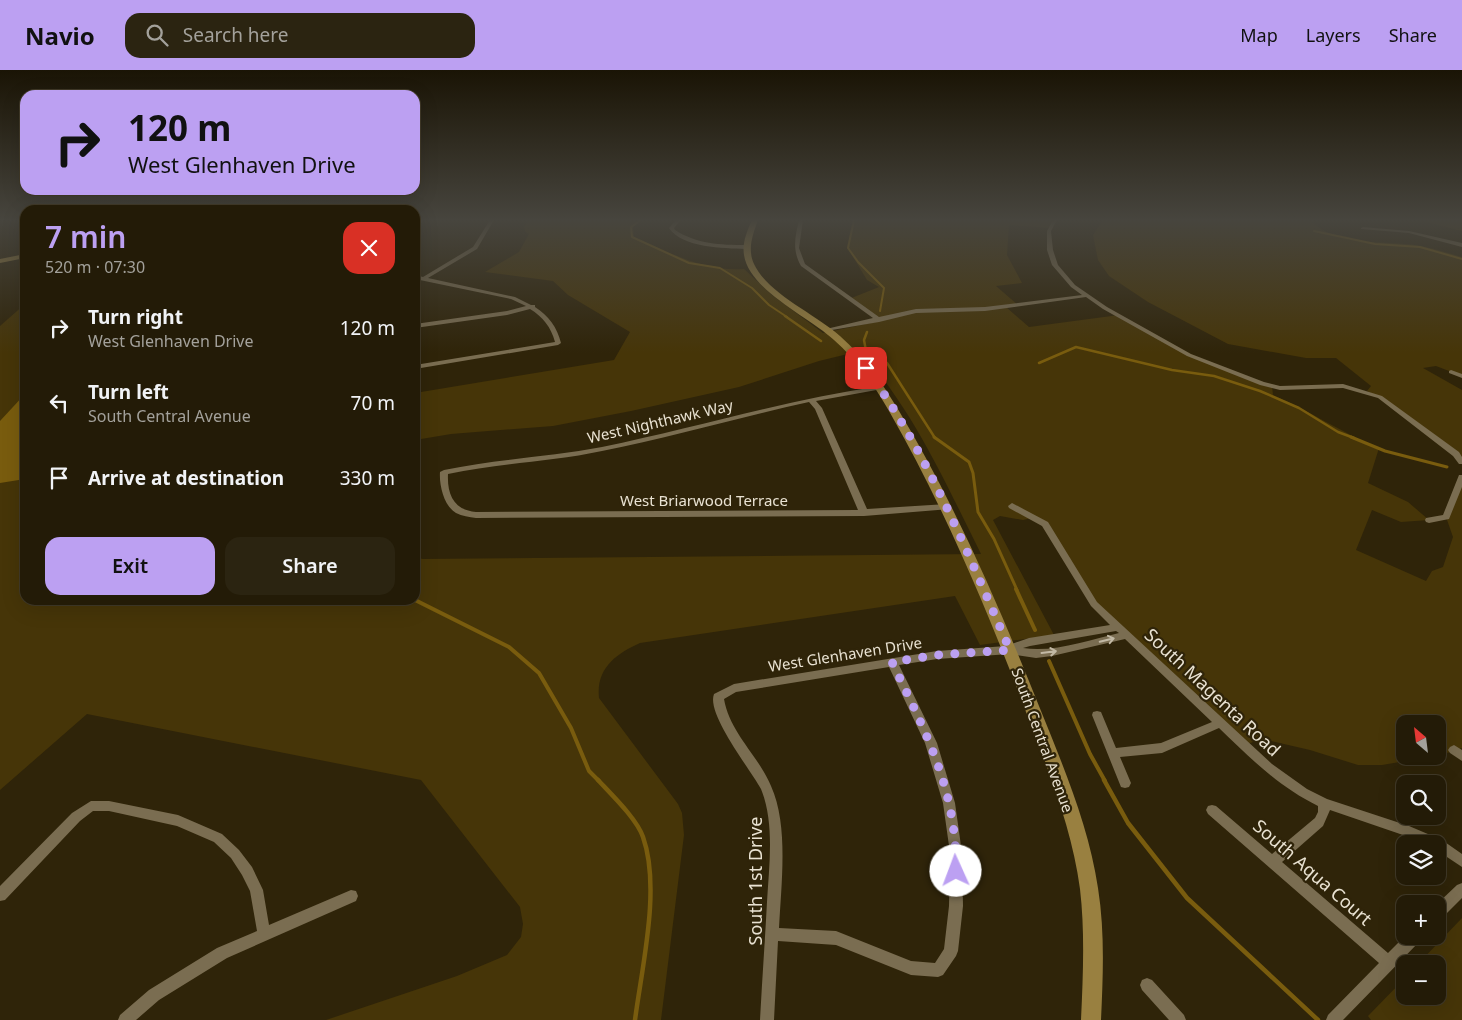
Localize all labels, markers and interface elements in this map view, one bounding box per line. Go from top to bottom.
search box [125,13,475,58]
text: Navio [25,19,95,52]
icon: search [143,21,171,49]
text: Search here [183,22,289,48]
text: Map [1240,23,1278,47]
text: Layers [1306,23,1361,47]
text: Share [1389,23,1437,47]
text: 120 m [128,104,231,151]
icon: right [45,110,110,175]
text: West Glenhaven Drive [128,149,356,179]
text: 7 min [45,216,126,257]
button: close [343,222,395,274]
text: 520 m · 07:30 [45,256,145,278]
text: Turn right [88,304,183,330]
icon: right [45,314,73,342]
text: 120 m [340,315,395,341]
text: West Glenhaven Drive [88,330,254,352]
pin [845,347,887,389]
icon: arrive [852,354,880,382]
text: Turn left [88,379,169,405]
icon: left [45,389,73,417]
text: 70 m [351,390,395,416]
street label: West Nighthawk Way [585,394,735,447]
text: South Central Avenue [88,405,251,427]
icon: arrive [45,464,73,492]
text: Arrive at destination [88,465,284,491]
text: 330 m [340,465,395,491]
street label: West Briarwood Terrace [620,490,788,510]
button: Exit [45,537,215,595]
button: Share [225,537,395,595]
street label: South Magenta Road [1140,623,1286,761]
street label: West Glenhaven Drive [767,632,923,676]
one-way arrow [1099,635,1115,645]
one-way arrow [1041,647,1057,657]
street label: South Central Avenue [1008,665,1078,815]
north arrow [1396,715,1446,765]
map controls [1396,715,1446,1005]
button: search [1396,775,1446,825]
street label: South Aqua Court [1249,814,1378,931]
street label: South 1st Drive [743,817,767,945]
button: layers [1396,835,1446,885]
position arrow [929,844,981,896]
button: + [1396,895,1446,945]
button: − [1396,955,1446,1005]

